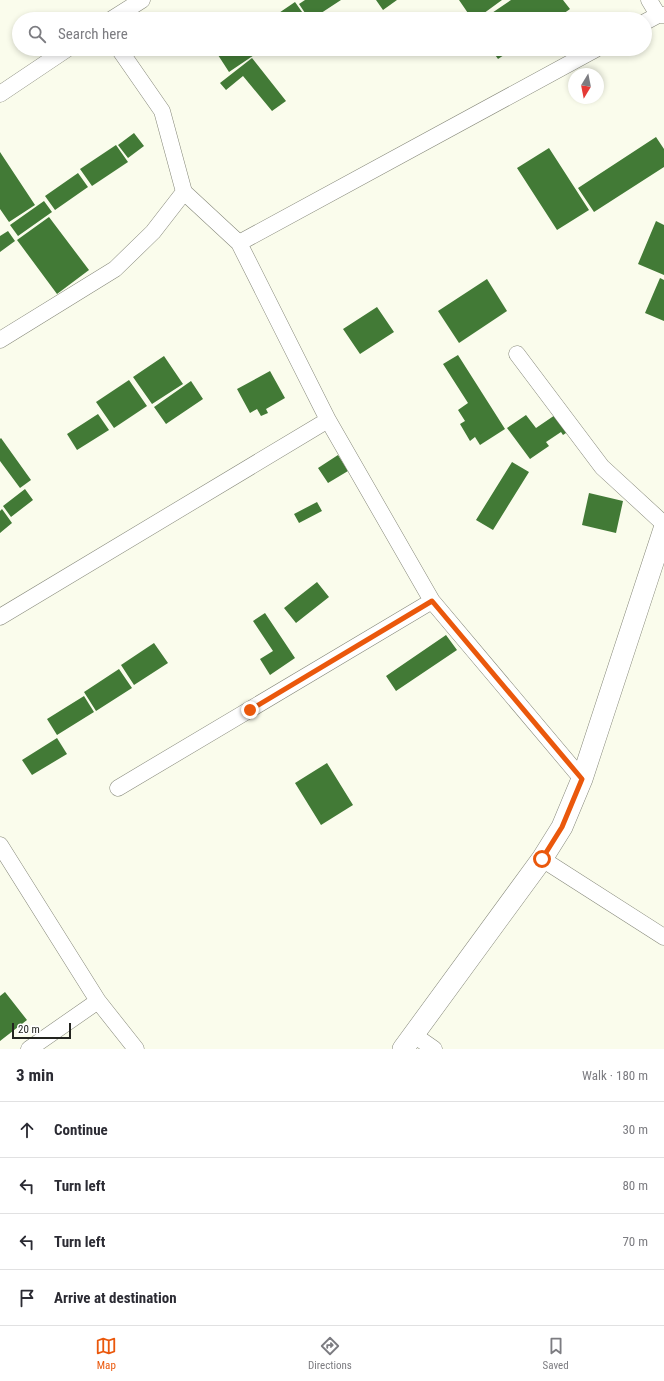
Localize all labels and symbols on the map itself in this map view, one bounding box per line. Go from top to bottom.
north arrow [568,68,604,104]
route end [241,701,259,719]
route start [533,850,551,868]
scale bar [12,1021,71,1040]

